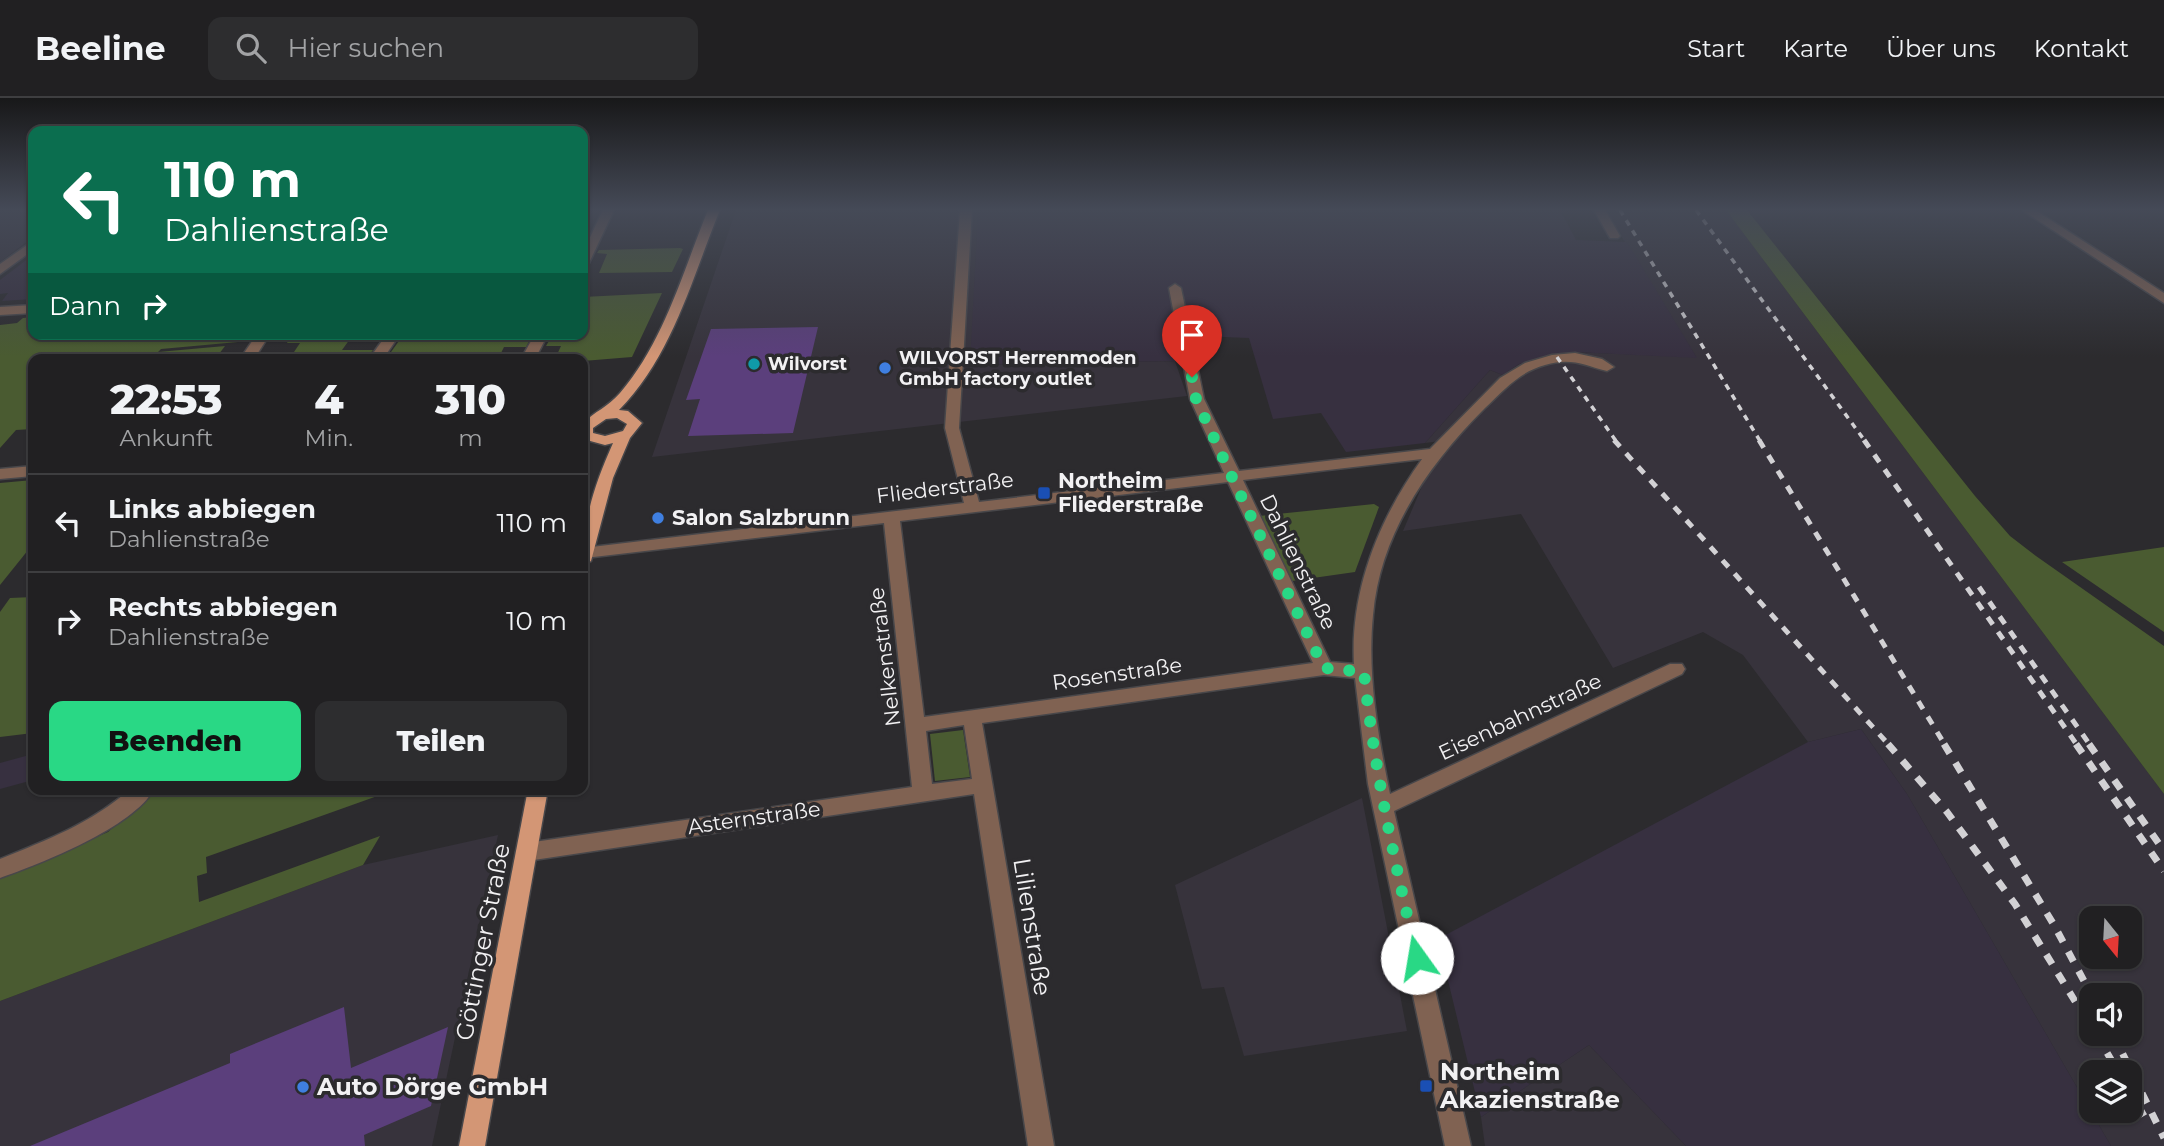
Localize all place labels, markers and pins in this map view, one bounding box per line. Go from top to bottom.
pin [1162,305,1222,377]
place label: WILVORST Herrenmoden GmbH factory outlet [899,347,1137,390]
place label: Wilvorst [768,353,847,375]
marker: Wilvorst [746,356,762,372]
marker: WILVORST Herrenmoden GmbH factory outlet [877,360,893,376]
place label: Northeim Fliederstraße [1058,468,1203,517]
marker: Northeim Fliederstraße [1036,485,1052,501]
place label: Salon Salzbrunn [672,505,850,530]
marker: Salon Salzbrunn [650,510,666,526]
place label: Northeim Akazienstraße [1439,1057,1620,1114]
place label: Auto Dörge GmbH [316,1072,548,1101]
marker: Northeim Akazienstraße [1418,1078,1434,1094]
marker: Auto Dörge GmbH [295,1079,311,1095]

